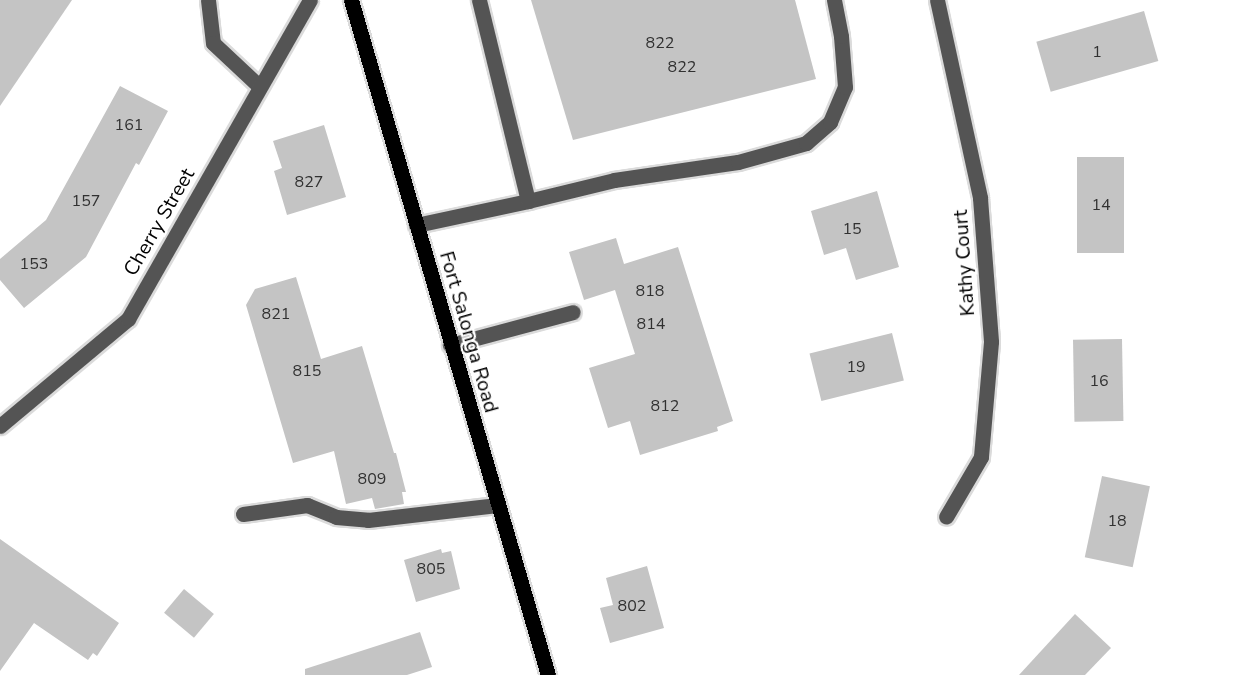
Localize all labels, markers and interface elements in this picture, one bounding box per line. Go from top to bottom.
house number: 822 [646,33,674,53]
house number: 1 [1092,42,1102,62]
house number: 822 [668,57,696,77]
house number: 161 [115,115,143,135]
street label: Cherry Street [119,164,199,280]
house number: 827 [295,172,323,192]
house number: 157 [72,191,100,211]
house number: 14 [1091,195,1111,215]
street label: Kathy Court [948,209,980,317]
house number: 15 [842,219,862,239]
street label: Fort Salonga Road [434,249,504,415]
house number: 153 [20,254,48,274]
house number: 818 [636,281,664,301]
house number: 821 [262,304,290,324]
house number: 814 [637,314,665,334]
house number: 19 [846,357,866,377]
house number: 815 [293,361,321,381]
house number: 16 [1089,371,1109,391]
house number: 812 [651,396,679,416]
house number: 809 [358,469,386,489]
house number: 18 [1107,511,1127,531]
house number: 805 [417,559,445,579]
house number: 802 [618,596,646,616]

